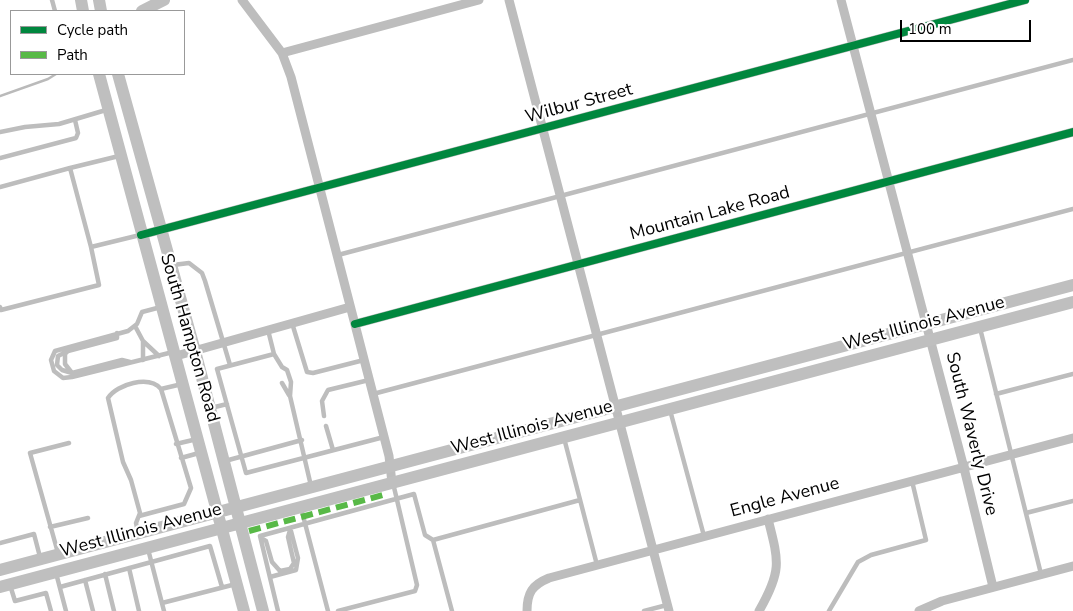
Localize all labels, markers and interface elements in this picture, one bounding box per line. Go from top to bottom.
legend [10,10,185,75]
scale bar [903,10,1034,42]
text: 100 m [908,19,952,39]
text: Cycle path [57,20,128,40]
text: Path [57,45,88,65]
street label: Wilbur Street [523,79,635,129]
street label: Mountain Lake Road [628,182,792,246]
street label: South Hampton Road [155,251,223,425]
street label: West Illinois Avenue [841,292,1007,356]
street label: South Waverly Drive [940,350,1002,518]
street label: West Illinois Avenue [449,396,615,460]
street label: Engle Avenue [728,473,842,523]
street label: West Illinois Avenue [58,499,224,563]

